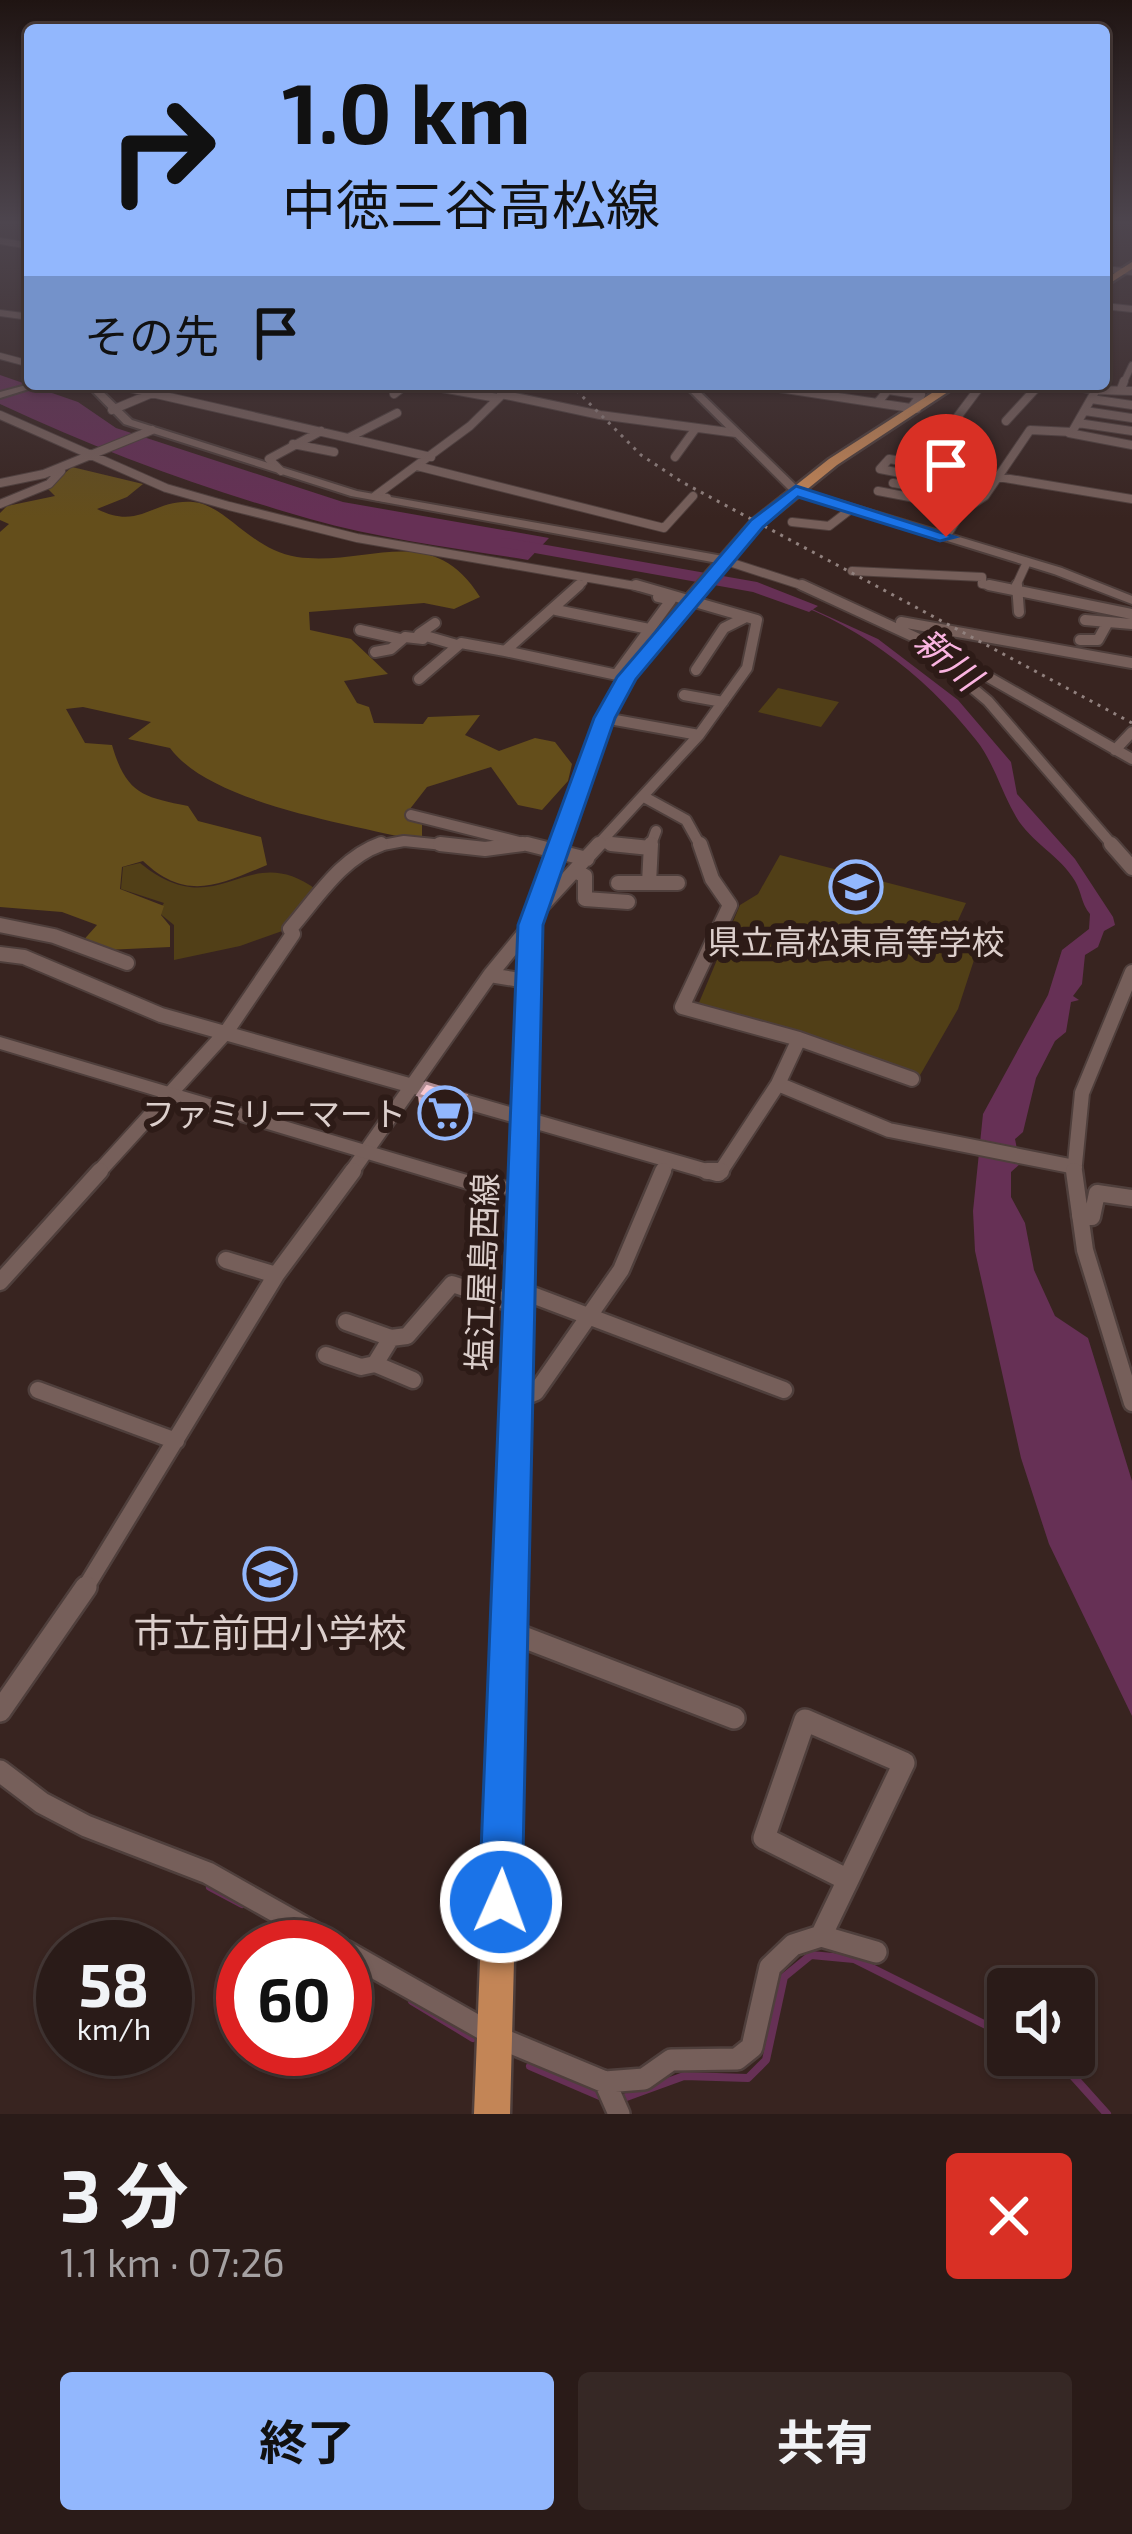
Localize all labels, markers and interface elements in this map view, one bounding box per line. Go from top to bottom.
text: 1.0 km [282,60,531,161]
icon: right [84,72,240,228]
text: 中徳三谷高松線 [282,171,660,236]
icon: arrive [243,300,309,366]
text: その先 [84,308,219,362]
pin [895,414,997,537]
icon: arrive [913,432,979,498]
water label: 新川 [908,618,993,700]
school or university icon: 県立高松東高等学校 [828,859,884,915]
place label: 県立高松東高等学校 [708,921,1005,961]
supermarket icon: ファミリーマート [417,1085,473,1141]
place label: ファミリーマート [142,1093,406,1133]
street label: 塩江屋島西線 [458,1172,504,1372]
school or university icon: 市立前田小学校 [242,1546,298,1602]
place label: 市立前田小学校 [133,1608,407,1655]
position arrow [438,1839,564,1965]
speed limit sign: 60 [216,1920,372,2076]
text: 58 [79,1947,149,2019]
map controls [987,1968,1095,2076]
button: sound [987,1968,1095,2076]
text: km/h [77,2010,151,2046]
text: 3 分 [60,2150,188,2236]
button: close [946,2153,1072,2279]
text: 1.1 km · 07:26 [60,2238,285,2285]
button: 終了 [60,2372,554,2510]
button: 共有 [578,2372,1072,2510]

